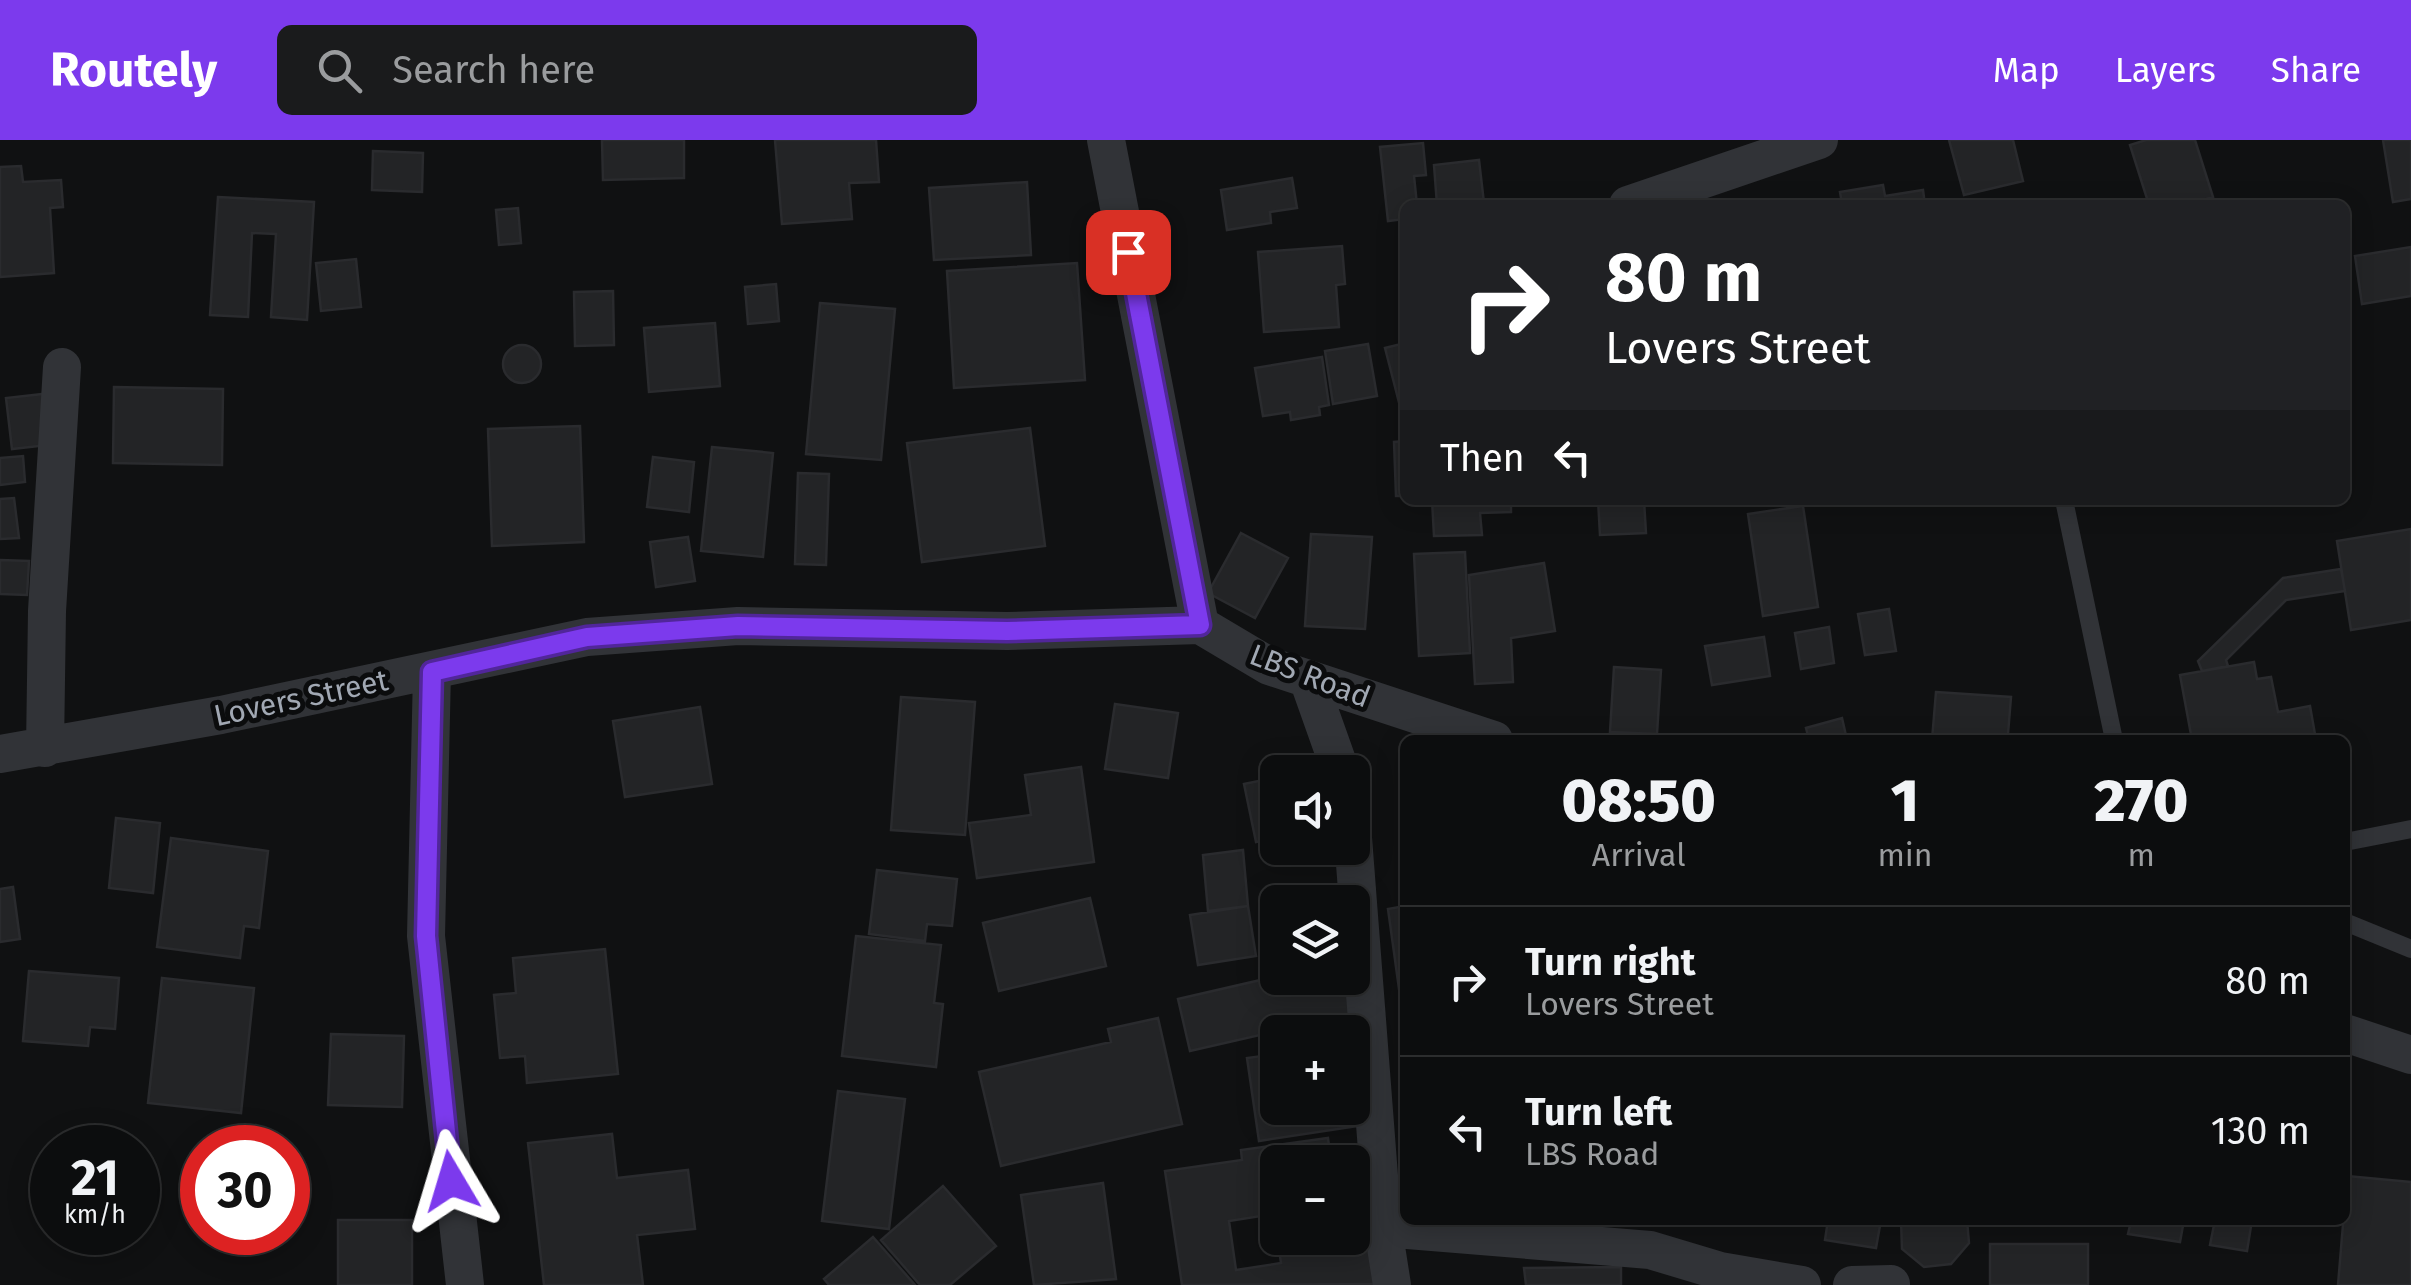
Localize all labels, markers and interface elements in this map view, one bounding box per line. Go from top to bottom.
search box [277,25,977,115]
text: Routely [50,41,217,99]
icon: search [312,43,367,98]
text: Search here [392,47,595,93]
text: Map [1993,49,2060,91]
text: Layers [2115,49,2216,91]
text: Share [2271,49,2361,91]
pin [1086,210,1171,295]
icon: arrive [1101,225,1156,280]
text: 80 m [1605,236,1762,320]
icon: right [1440,240,1570,370]
text: Lovers Street [1605,321,1871,375]
icon: left [1545,430,1600,485]
text: Then [1440,435,1525,481]
street label: LBS Road [1245,637,1375,715]
street label: Lovers Street [211,662,392,734]
map controls [1260,755,1370,1255]
button: sound [1260,755,1370,865]
text: 08:50 [1562,765,1716,837]
text: 1 [1891,765,1919,837]
text: 270 [2094,765,2188,837]
text: Arrival [1592,836,1686,874]
text: min [1877,836,1933,874]
text: m [2128,836,2155,874]
button: layers [1260,885,1370,995]
text: Turn right [1525,939,1695,985]
icon: right [1440,954,1495,1009]
text: 80 m [2225,958,2310,1004]
text: Lovers Street [1525,985,1714,1023]
button: + [1260,1015,1370,1125]
text: Turn left [1525,1089,1672,1135]
icon: left [1440,1104,1495,1159]
text: 130 m [2211,1108,2310,1154]
speed limit sign: 30 [180,1125,310,1255]
position arrow [399,1129,503,1233]
text: LBS Road [1525,1135,1659,1173]
button: − [1260,1145,1370,1255]
text: 21 [71,1148,119,1208]
text: km/h [64,1200,126,1230]

